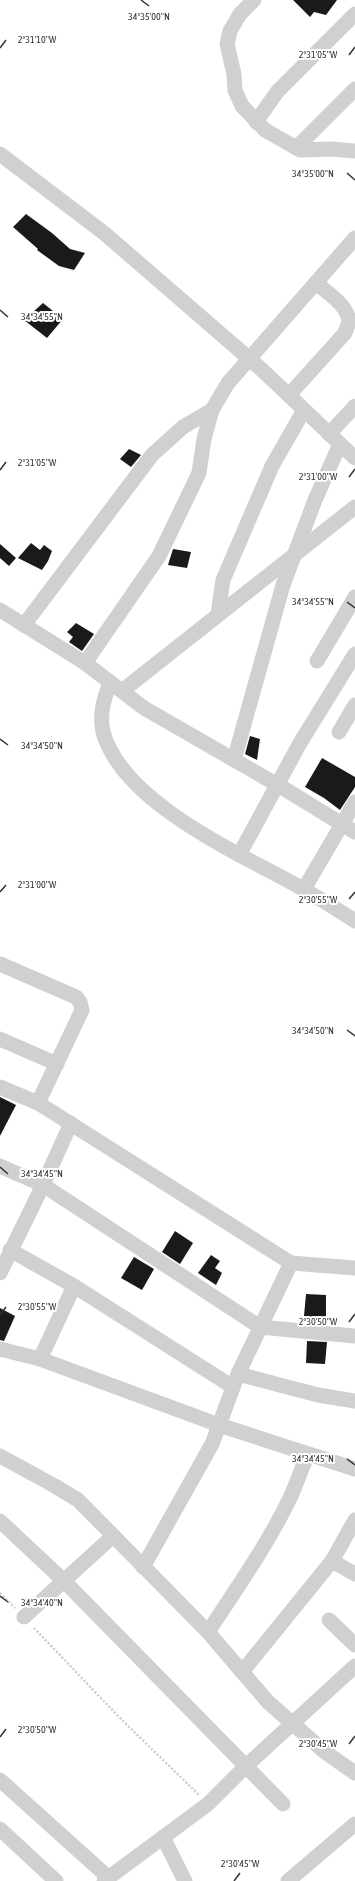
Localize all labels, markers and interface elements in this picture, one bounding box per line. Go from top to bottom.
text: 34°35'00"N [128,11,170,22]
text: 2°31'10"W [18,34,57,45]
text: 2°31'05"W [299,49,338,60]
text: 34°35'00"N [292,168,334,179]
text: 34°34'55"N [21,311,63,322]
text: 2°31'05"W [18,457,57,468]
text: 2°31'00"W [299,471,338,482]
text: 34°34'55"N [292,596,334,607]
text: 34°34'50"N [21,740,63,751]
text: 2°31'00"W [18,879,57,890]
text: 2°30'55"W [299,894,338,905]
text: 34°34'50"N [292,1025,334,1036]
text: 34°34'45"N [21,1168,63,1179]
text: 2°30'55"W [18,1301,57,1312]
text: 2°30'50"W [299,1316,338,1327]
text: 34°34'45"N [292,1453,334,1464]
text: 34°34'40"N [21,1597,63,1608]
text: 2°30'50"W [18,1724,57,1735]
text: 2°30'45"W [299,1738,338,1749]
text: 2°30'45"W [221,1858,260,1869]

